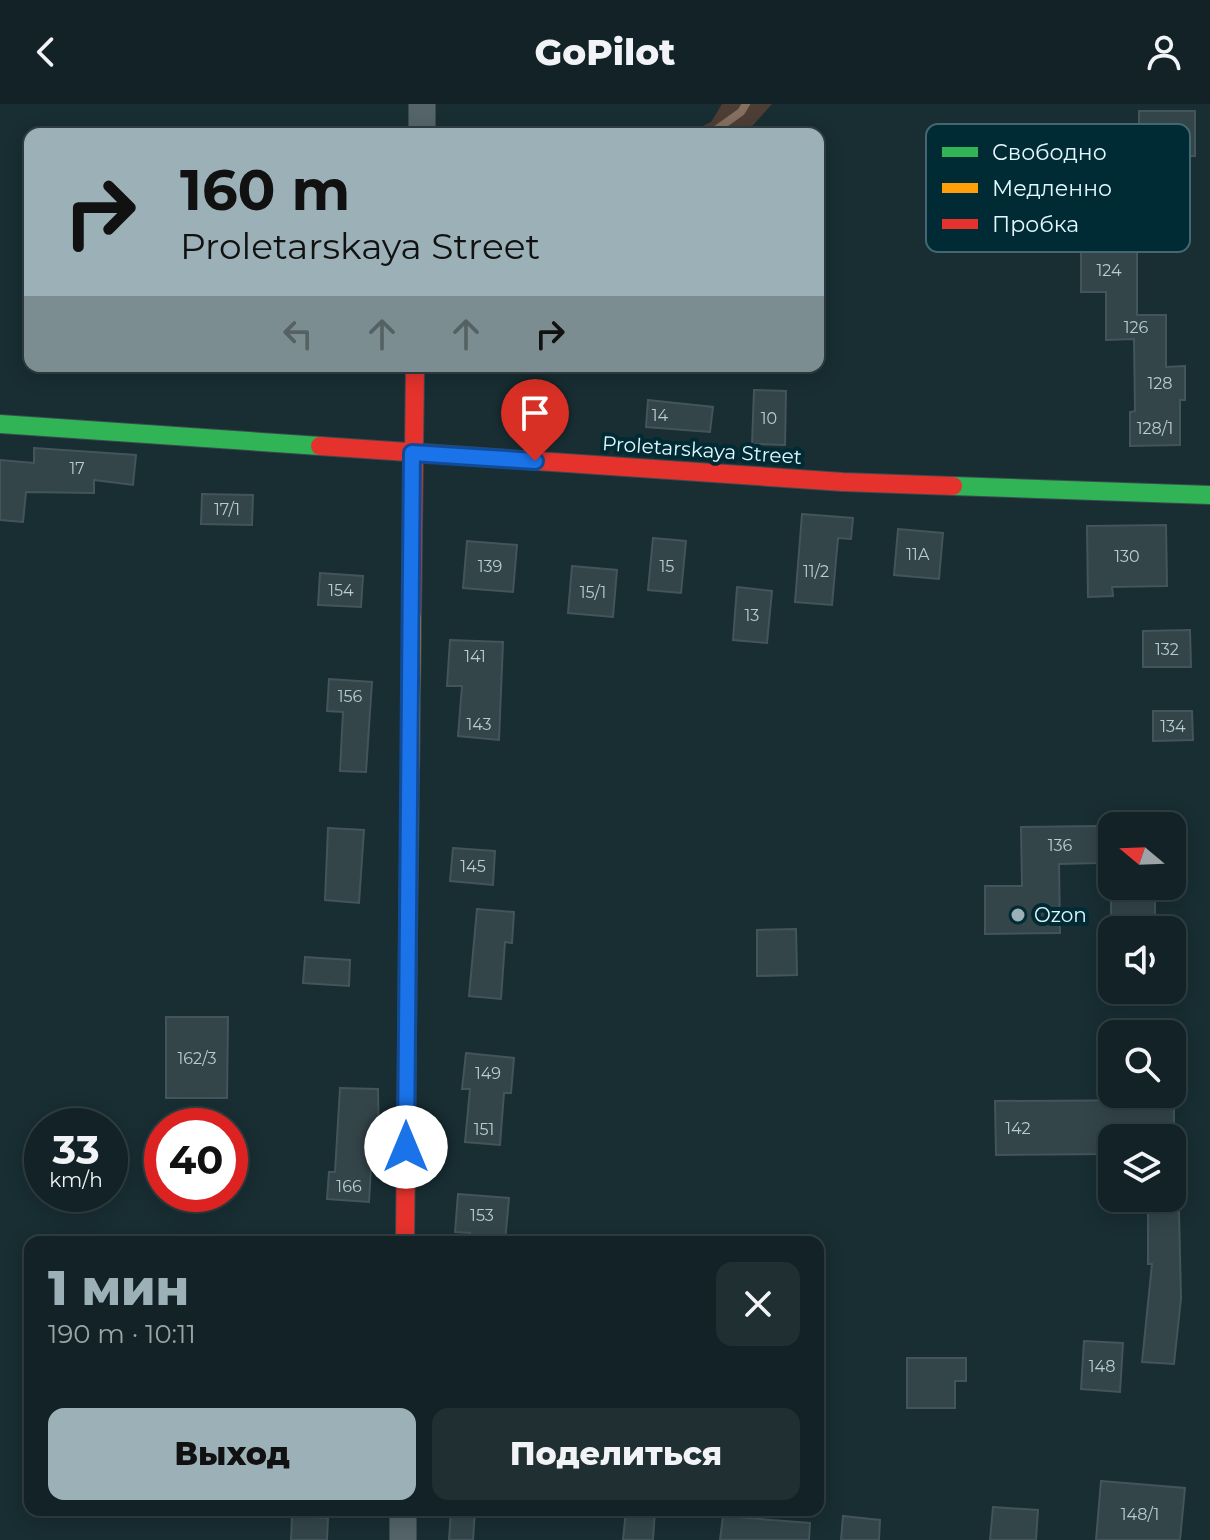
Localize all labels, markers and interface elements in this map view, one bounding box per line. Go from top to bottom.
icon: back [24,30,68,74]
text: GoPilot [535,30,675,74]
icon: person [1142,30,1186,74]
legend [926,124,1190,252]
text: Свободно [992,139,1107,166]
text: 160 m [180,156,350,224]
icon: right [48,160,152,264]
text: Медленно [992,175,1112,202]
text: Пробка [992,211,1079,238]
text: Proletarskaya Street [180,224,540,268]
house number: 124 [1096,261,1122,280]
icon: left [276,312,320,356]
icon: ahead [360,312,404,356]
icon: ahead [444,312,488,356]
icon: right [528,312,572,356]
house number: 126 [1124,318,1149,337]
house number: 128 [1147,374,1173,393]
pin [501,379,569,461]
icon: arrive [513,391,557,435]
house number: 14 [652,406,669,425]
house number: 10 [761,409,777,428]
house number: 128/1 [1137,419,1173,438]
street label: Proletarskaya Street [601,431,803,469]
house number: 17 [69,459,85,478]
house number: 17/1 [214,500,240,519]
house number: 11А [906,545,930,564]
house number: 130 [1114,547,1140,566]
house number: 139 [478,557,502,576]
house number: 15 [660,557,674,576]
house number: 11/2 [803,562,829,581]
house number: 154 [328,581,354,600]
house number: 15/1 [580,583,606,602]
house number: 13 [745,606,759,625]
house number: 132 [1155,640,1179,659]
house number: 141 [464,647,486,666]
house number: 156 [338,687,363,706]
house number: 143 [466,715,492,734]
house number: 134 [1160,717,1186,736]
north arrow [1098,812,1186,900]
map controls [1098,812,1186,1212]
house number: 136 [1048,836,1073,855]
house number: 145 [460,857,486,876]
place label: Ozon [1034,903,1087,927]
marker: Ozon [1009,906,1027,924]
button: sound [1098,916,1186,1004]
button: search [1098,1020,1186,1108]
house number: 162/3 [177,1049,217,1068]
house number: 149 [475,1064,501,1083]
position arrow [364,1105,448,1189]
speed limit sign: 40 [144,1108,248,1212]
house number: 142 [1005,1119,1031,1138]
house number: 151 [474,1120,494,1139]
button: layers [1098,1124,1186,1212]
text: 33 [52,1125,100,1174]
text: km/h [49,1168,103,1192]
house number: 166 [336,1177,362,1196]
house number: 153 [470,1206,494,1225]
text: 1 мин [48,1259,189,1317]
button: close [716,1262,800,1346]
text: 190 m · 10:11 [48,1318,196,1350]
house number: 148 [1089,1357,1115,1376]
button: Выход [48,1408,416,1500]
button: Поделиться [432,1408,800,1500]
house number: 148/1 [1121,1505,1159,1524]

